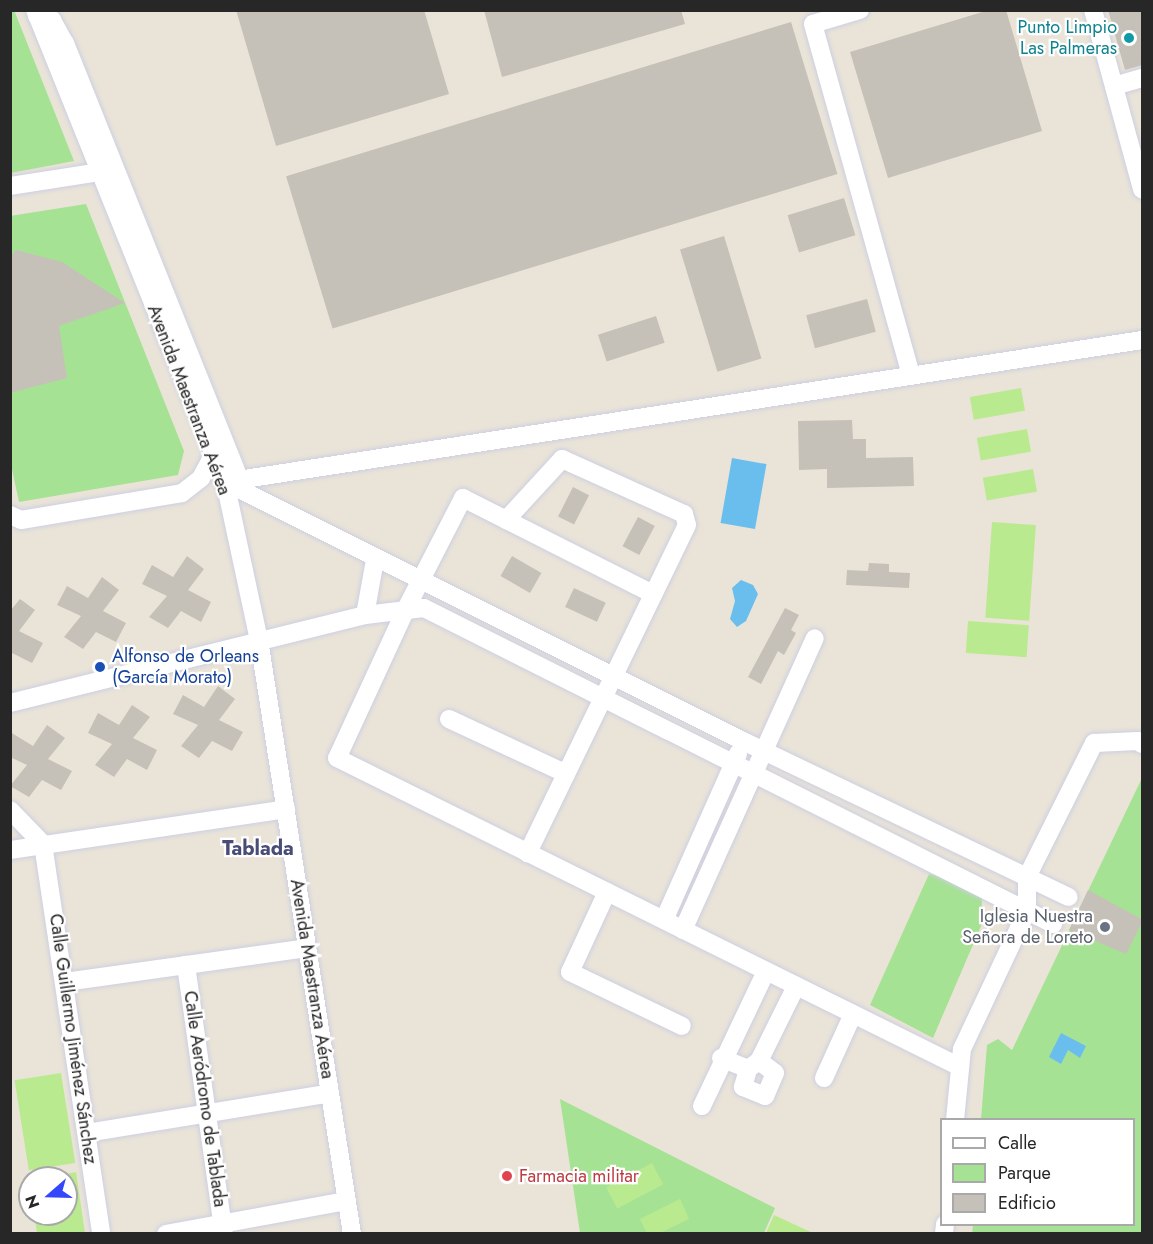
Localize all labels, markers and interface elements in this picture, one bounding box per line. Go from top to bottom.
place label: Punto Limpio Las Palmeras [1017,17,1117,60]
marker: Punto Limpio Las Palmeras [1122,31,1136,45]
street label: Avenida Maestranza Aérea [143,302,235,498]
place label: Alfonso de Orleans (García Morato) [112,646,259,688]
marker: Alfonso de Orleans (García Morato) [93,660,107,674]
district label: Tablada [222,836,294,860]
street label: Avenida Maestranza Aérea [286,878,338,1080]
place label: Iglesia Nuestra Señora de Loreto [962,906,1093,948]
street label: Calle Guillermo Jiménez Sánchez [45,912,101,1166]
marker: Iglesia Nuestra Señora de Loreto [1098,920,1112,934]
street label: Calle Aeródromo de Tablada [179,989,231,1209]
legend [940,1118,1135,1226]
text: Calle [998,1130,1037,1156]
text: Parque [998,1160,1051,1186]
place label: Farmacia militar [519,1165,639,1187]
north arrow [18,1166,78,1226]
marker: Farmacia militar [500,1169,514,1183]
text: Edificio [998,1190,1056,1216]
text: N [20,1192,45,1212]

